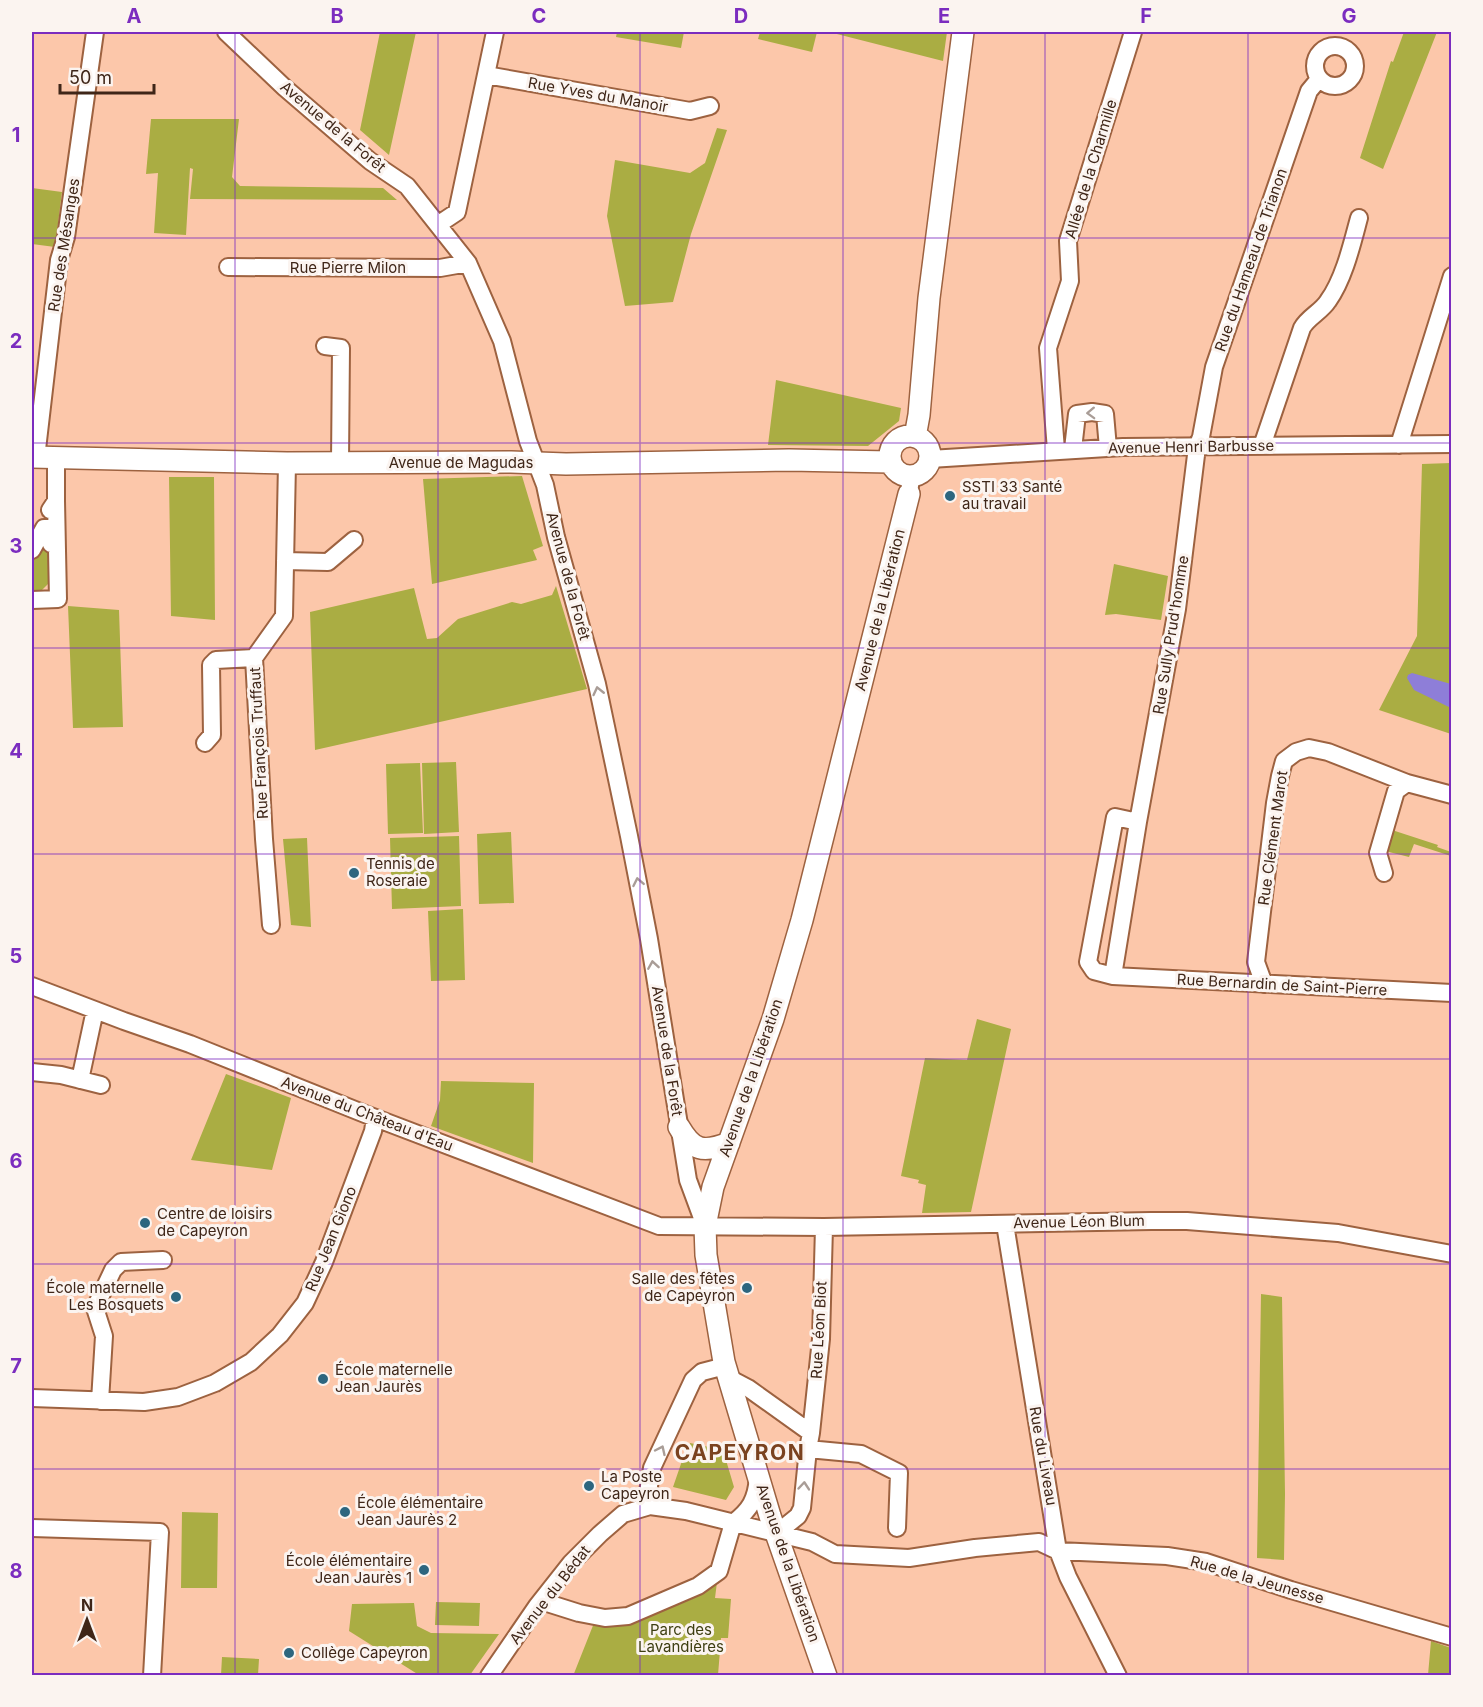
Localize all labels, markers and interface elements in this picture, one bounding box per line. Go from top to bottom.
text: A [127,4,142,28]
text: B [330,4,344,28]
text: C [532,4,546,28]
text: D [734,4,748,28]
text: E [938,4,950,28]
text: F [1140,4,1152,28]
text: G [1341,4,1357,28]
scale bar [60,57,154,95]
text: 50 m [69,67,112,88]
street label: Rue Yves du Manoir [526,73,670,116]
street label: Avenue de la Forêt [277,77,390,176]
street label: Allée de la Charmille [1060,97,1121,241]
text: 1 [12,123,20,147]
street label: Rue du Hameau de Trianon [1210,166,1291,354]
street label: Rue des Mésanges [44,177,83,313]
street label: Rue Pierre Milon [290,258,406,277]
text: 2 [10,329,22,353]
one-way arrow [1086,407,1095,420]
street label: Avenue Henri Barbusse [1108,436,1274,457]
street label: Avenue de Magudas [389,453,533,472]
place label: SSTI 33 Santé au travail [962,477,1062,513]
marker: SSTI 33 Santé au travail [943,489,957,503]
street label: Avenue de la Forêt [542,510,595,642]
street label: Avenue de la Libération [850,527,909,693]
text: 3 [10,534,22,558]
street label: Rue Sully Prud'homme [1149,554,1192,716]
street label: Rue François Truffaut [245,667,272,819]
one-way arrow [592,686,605,696]
text: 4 [9,739,23,763]
street label: Rue Clément Marot [1254,769,1291,907]
place label: Tennis de Roseraie [366,854,435,890]
marker: Tennis de Roseraie [347,866,361,880]
one-way arrow [632,877,645,887]
text: 5 [10,944,22,968]
one-way arrow [648,961,660,970]
street label: Rue Bernardin de Saint-Pierre [1176,970,1388,1000]
street label: Avenue de la Forêt [648,984,687,1118]
street label: Avenue de la Libération [715,996,787,1159]
street label: Avenue du Château d'Eau [279,1072,456,1155]
text: 6 [10,1149,23,1173]
street label: Rue Jean Giono [301,1183,360,1294]
place label: Centre de loisirs de Capeyron [157,1204,272,1240]
street label: Avenue Léon Blum [1013,1211,1145,1232]
marker: Centre de loisirs de Capeyron [138,1216,152,1230]
place label: Salle des fêtes de Capeyron [631,1269,735,1305]
place label: École maternelle Les Bosquets [46,1278,164,1314]
street label: Rue Léon Biot [806,1280,831,1379]
marker: Salle des fêtes de Capeyron [740,1281,754,1295]
marker: École maternelle Les Bosquets [169,1290,183,1304]
text: 7 [10,1354,22,1378]
place label: École maternelle Jean Jaurès [335,1360,453,1396]
marker: École maternelle Jean Jaurès [316,1372,330,1386]
street label: Rue du Liveau [1025,1405,1062,1507]
district label: CAPEYRON [675,1440,805,1465]
one-way arrow [653,1445,665,1456]
place label: La Poste Capeyron [601,1467,670,1503]
marker: La Poste Capeyron [582,1479,596,1493]
street label: Avenue de la Libération [752,1481,824,1644]
one-way arrow [797,1482,810,1491]
place label: École élémentaire Jean Jaurès 2 [357,1493,483,1529]
marker: École élémentaire Jean Jaurès 2 [338,1505,352,1519]
street label: Avenue du Bédat [505,1541,594,1648]
place label: École élémentaire Jean Jaurès 1 [286,1551,412,1587]
street label: Rue de la Jeunesse [1188,1551,1326,1608]
text: 8 [9,1559,23,1583]
marker: École élémentaire Jean Jaurès 1 [417,1563,431,1577]
north arrow [57,1590,117,1650]
text: N [81,1595,93,1615]
park label: Parc des Lavandières [638,1620,724,1656]
place label: Collège Capeyron [301,1643,428,1662]
marker: Collège Capeyron [282,1646,296,1660]

